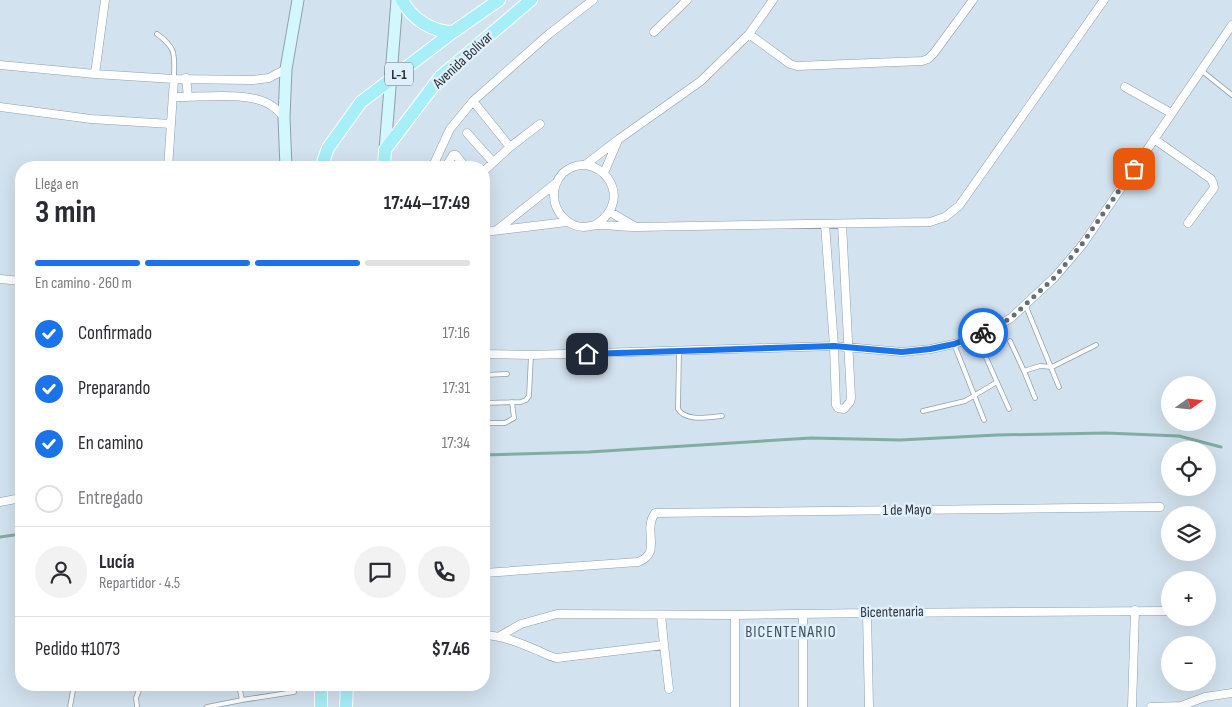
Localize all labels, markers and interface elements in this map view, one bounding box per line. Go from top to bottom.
street label: Avenida Bolívar [428,27,498,93]
road number: L-1 [385,62,413,86]
pin [1113,148,1155,190]
icon: bag [1120,155,1148,183]
text: Llega en [35,175,79,194]
text: 17:44–17:49 [384,192,470,215]
text: 3 min [35,193,96,232]
text: En camino · 260 m [35,274,132,293]
courier [958,308,1008,358]
icon: bike [969,319,997,347]
icon: check [35,320,63,348]
text: Confirmado [78,322,152,345]
text: 17:16 [443,324,470,343]
pin [566,333,608,375]
icon: home [573,340,601,368]
icon: check [35,375,63,403]
north arrow [1161,376,1216,431]
map controls [1161,376,1216,691]
text: Preparando [78,377,150,400]
text: 17:31 [443,379,470,398]
icon: check [35,430,63,458]
text: En camino [78,432,143,455]
text: 17:34 [442,434,470,453]
button: locate [1161,441,1216,496]
text: Entregado [78,487,143,510]
street label: 1 de Mayo [882,500,932,520]
button: layers [1161,506,1216,561]
button: person [35,546,87,598]
button: chat [354,546,406,598]
button: phone [418,546,470,598]
text: Lucía [99,551,134,574]
button: + [1161,571,1216,626]
text: Repartidor · 4.5 [99,574,180,593]
street label: Bicentenaria [860,602,924,622]
district label: BICENTENARIO [745,623,837,642]
button: − [1161,636,1216,691]
text: Pedido #1073 [35,638,120,661]
text: $7.46 [432,638,470,661]

